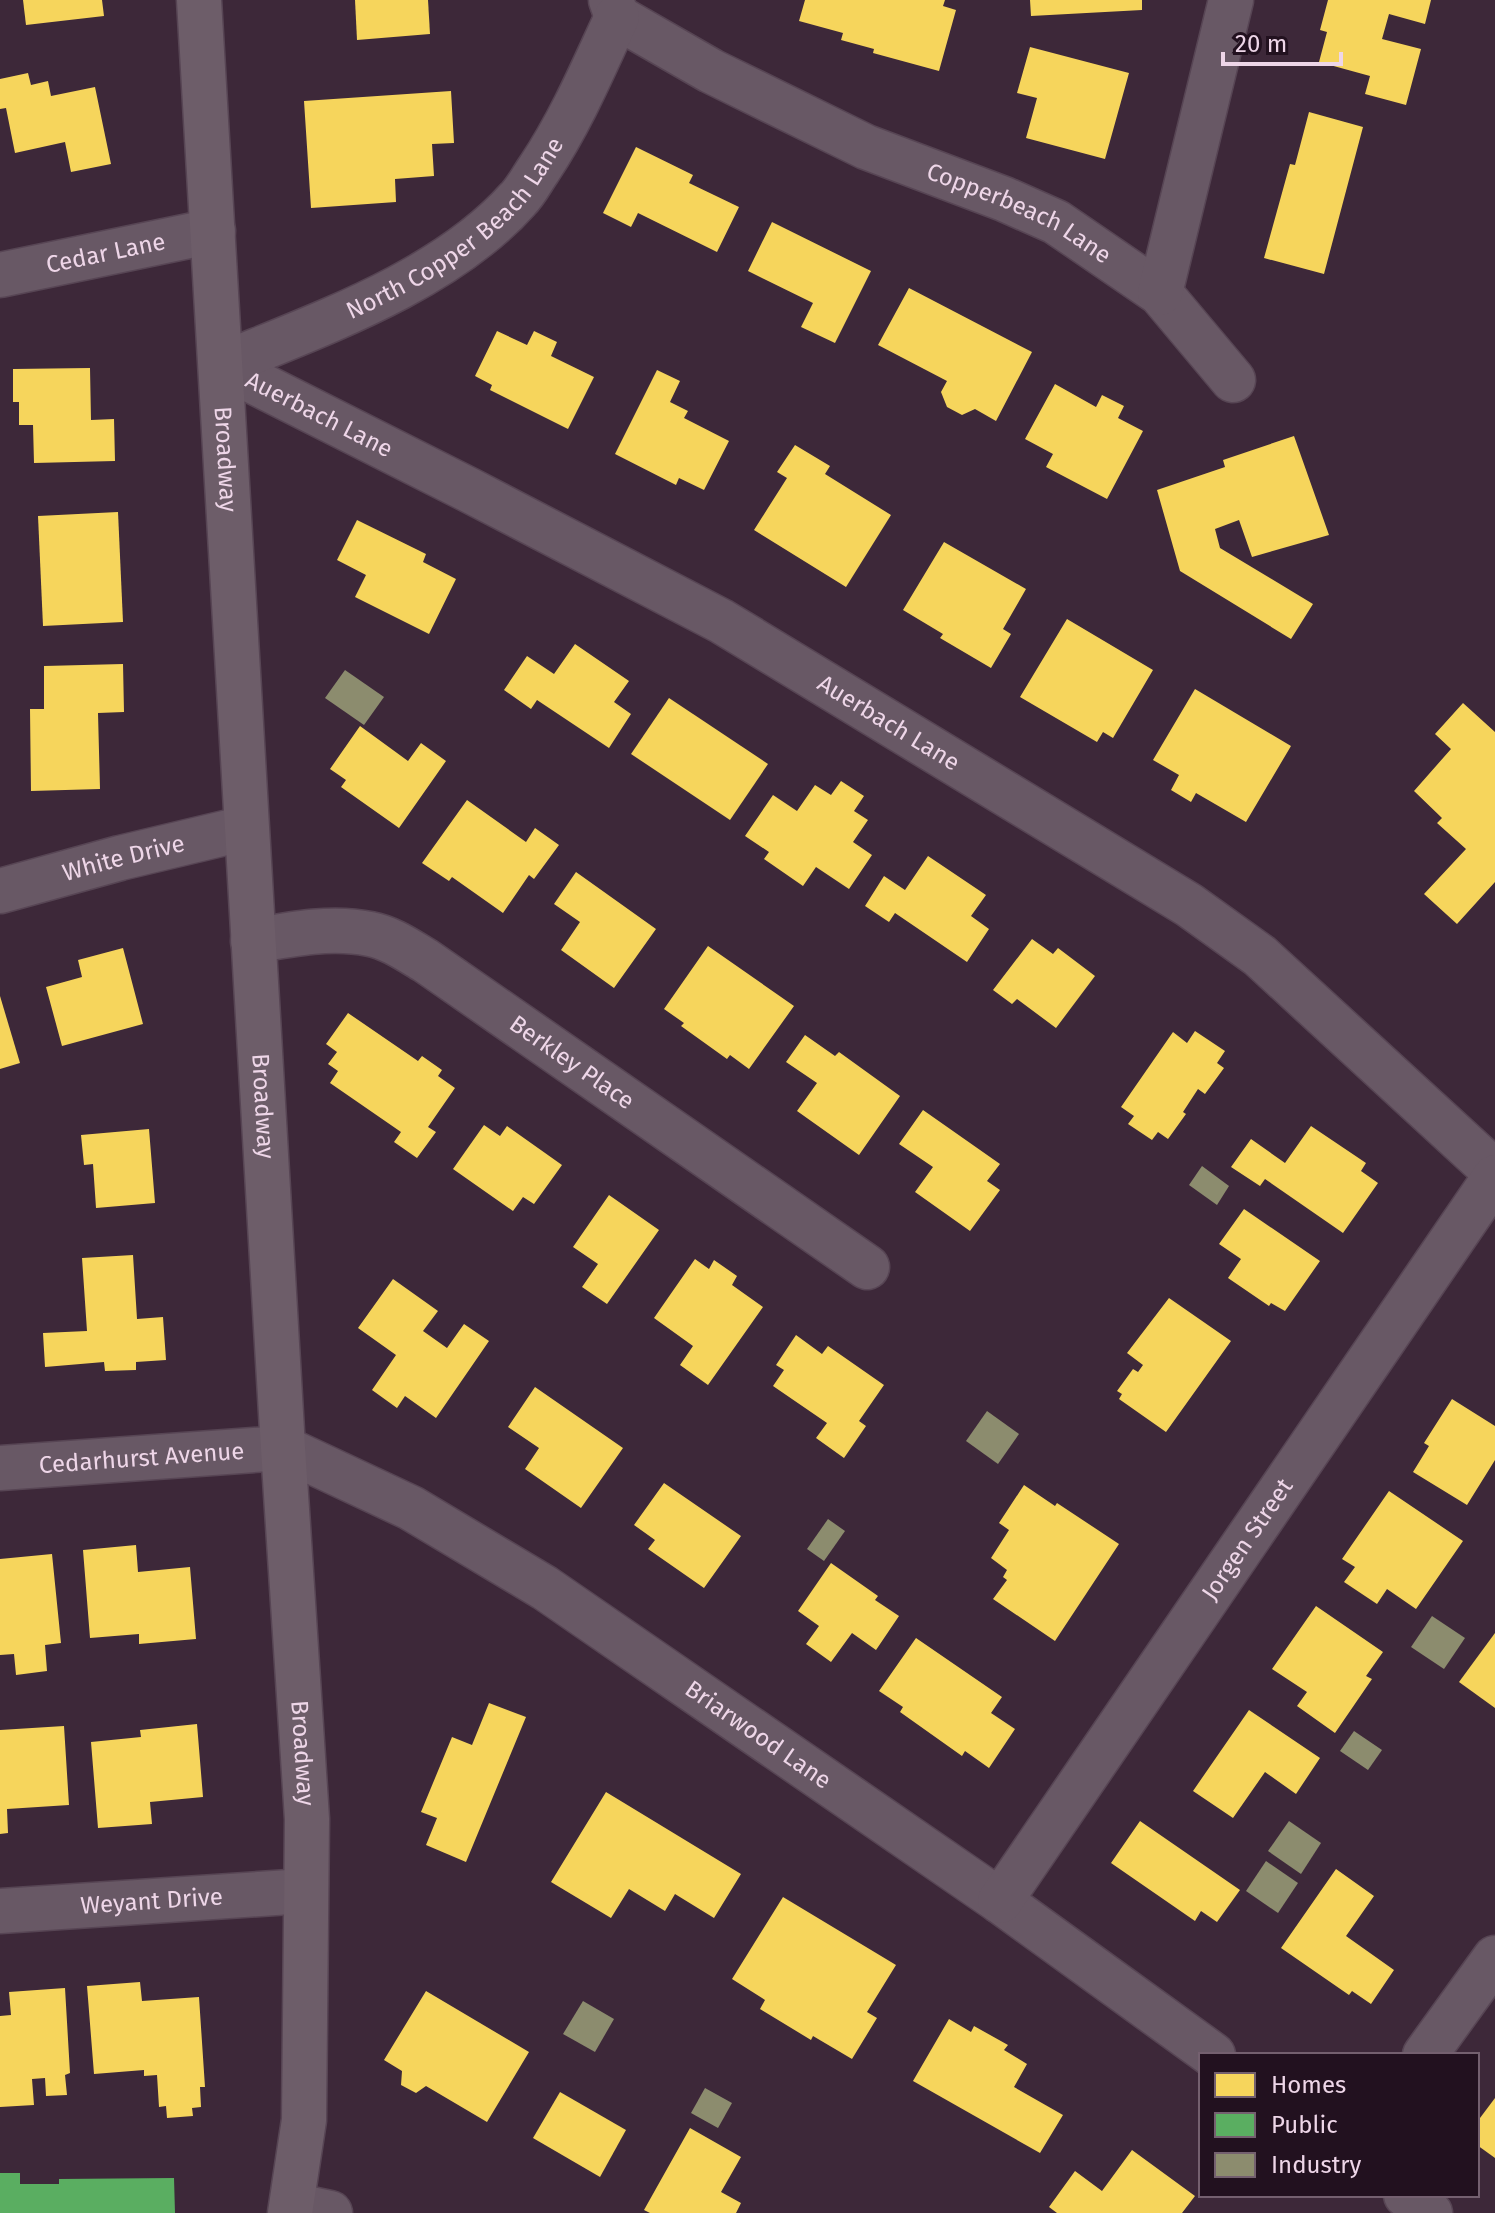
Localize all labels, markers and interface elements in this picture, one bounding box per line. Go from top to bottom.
scale bar [1223,16,1341,66]
text: 20 m [1235,30,1287,58]
street label: North Copper Beach Lane [342,132,569,325]
street label: Copperbeach Lane [923,157,1116,269]
street label: Cedar Lane [44,227,168,279]
street label: Auerbach Lane [241,366,397,463]
street label: Broadway [209,406,243,513]
street label: Auerbach Lane [813,669,965,777]
street label: White Drive [60,829,187,887]
street label: Berkley Place [504,1009,639,1115]
street label: Broadway [246,1053,280,1160]
street label: Cedarhurst Avenue [38,1437,245,1479]
street label: Jorgen Street [1196,1473,1299,1606]
street label: Briarwood Lane [680,1675,837,1795]
street label: Broadway [285,1699,320,1807]
street label: Weyant Drive [80,1882,224,1920]
legend [1199,2053,1479,2197]
text: Homes [1271,2071,1346,2099]
text: Public [1271,2111,1338,2139]
text: Industry [1271,2151,1362,2179]

